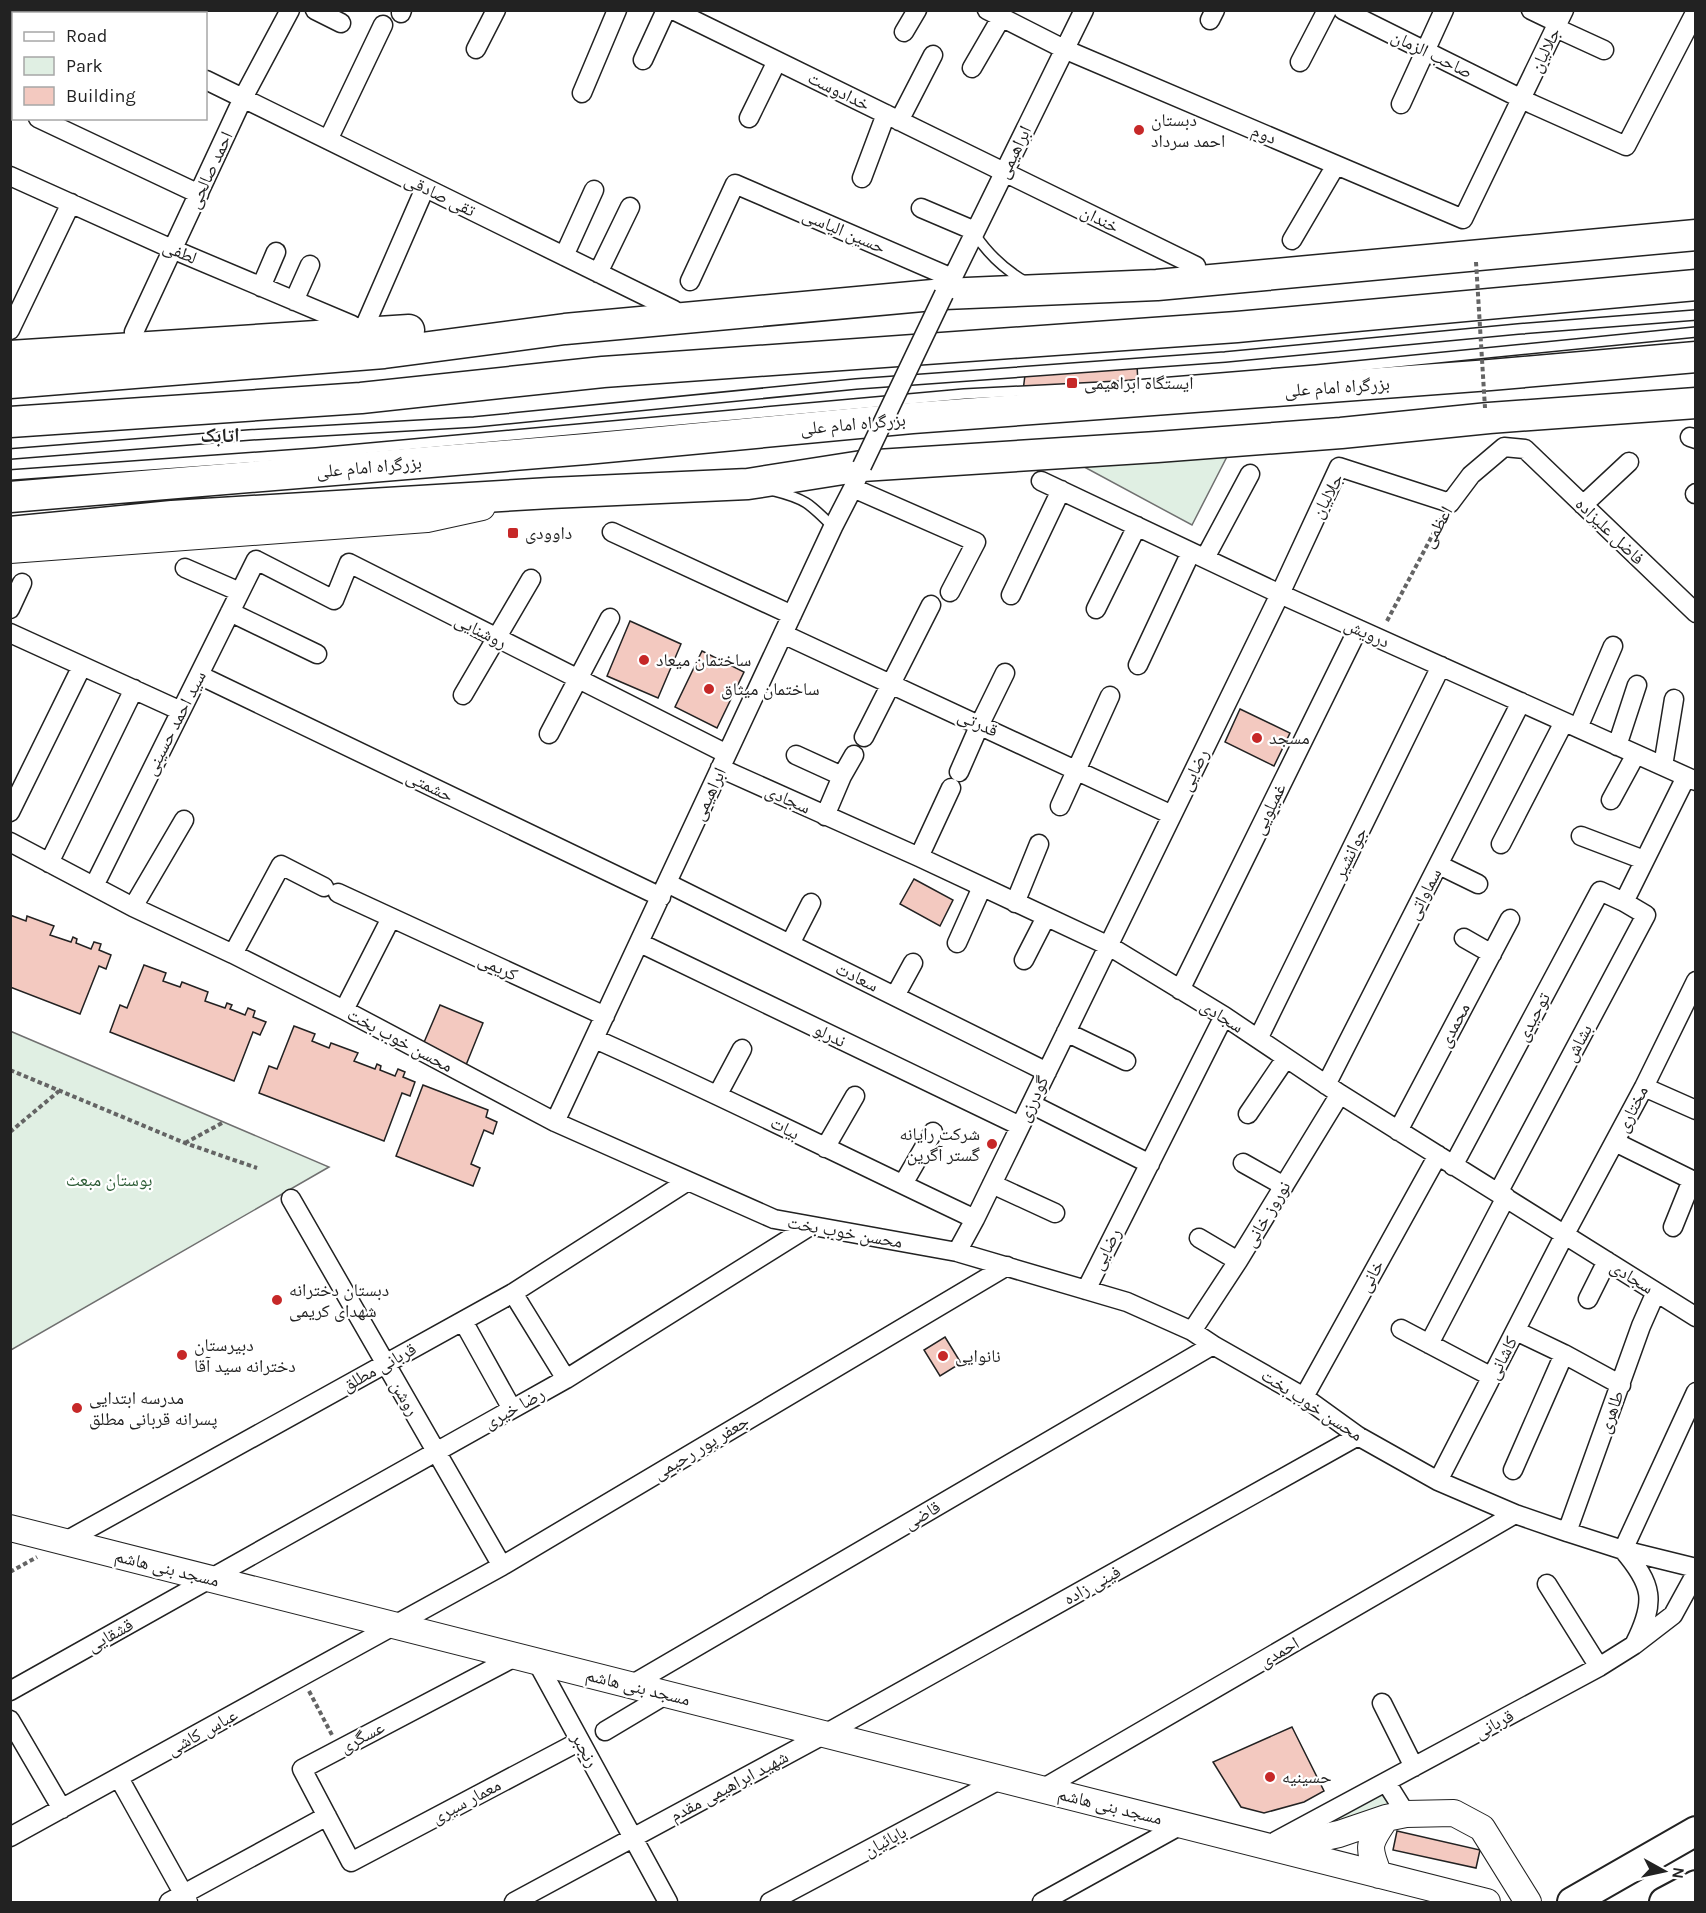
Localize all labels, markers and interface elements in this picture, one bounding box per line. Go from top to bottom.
legend [12,12,207,120]
street label: جلالیان [1525,24,1565,76]
text: Road [66,25,107,47]
street label: صاحب الزمان [1388,25,1476,83]
text: Park [66,55,103,77]
street label: خدادوست [804,66,874,116]
text: Building [66,85,136,107]
place label: دبستان احمد سرداد [1151,109,1225,152]
street label: دوم [1248,119,1280,150]
street label: ابراهیمی [992,122,1036,182]
marker: دبستان احمد سرداد [1132,123,1146,137]
street label: احمد صالحی [183,128,237,212]
street label: تقی صادقی [401,168,479,222]
street label: خندان [1077,200,1123,238]
street label: حسین الیاسی [799,204,889,258]
street label: لطفی [160,235,200,269]
place label: ایستگاه ابراهیمی [1084,372,1194,394]
street label: بزرگراه امام علی [1283,372,1391,403]
marker: ایستگاه ابراهیمی [1065,376,1079,390]
street label: بزرگراه امام علی [799,408,907,441]
district label: اتابک [200,424,240,447]
street label: بزرگراه امام علی [315,451,423,484]
street label: جلالیان [1306,470,1348,522]
street label: فاضل علیزاده [1571,493,1649,569]
street label: اعظمی [1417,502,1457,552]
place label: داوودی [525,522,572,544]
marker: داوودی [506,526,520,540]
street label: روشنایی [451,609,511,653]
street label: درویش [1341,613,1393,653]
place label: ساختمان میعاد [656,649,751,671]
marker: ساختمان میعاد [637,653,651,667]
street label: سید احمد حسینی [139,667,211,779]
place label: ساختمان میثاق [721,678,820,700]
marker: ساختمان میثاق [702,682,716,696]
street label: قدرتی [955,704,1001,742]
place label: مسجد [1269,727,1310,749]
marker: مسجد [1250,731,1264,745]
street label: رضایی [1174,745,1214,795]
street label: ابراهیمی [687,764,731,824]
street label: حشمتی [403,765,457,807]
street label: سجادی [762,779,814,819]
street label: غمیلویی [1247,780,1291,838]
street label: جوانشیر [1328,824,1372,883]
street label: سماواتی [1402,864,1446,924]
street label: کریمی [475,948,522,986]
street label: سعادت [832,957,882,997]
street label: توحیدی [1511,989,1555,1045]
street label: سجادی [1196,994,1248,1038]
street label: محمدی [1433,999,1475,1051]
street label: محسن خوب بخت [343,1003,457,1077]
street label: ندرلو [810,1018,850,1052]
street label: بشاش [1559,1020,1597,1066]
street label: گودرزی [1013,1072,1054,1126]
street label: مختاری [1611,1082,1653,1136]
street label: بیات [767,1111,803,1145]
place label: شرکت رایانه گستر آگرین [899,1123,981,1166]
marker: شرکت رایانه گستر آگرین [985,1137,999,1151]
park label: بوستان مبعث [66,1169,152,1191]
street label: نوروز خانی [1239,1177,1295,1251]
street label: محسن خوب بخت [786,1211,904,1253]
street label: رضایی [1086,1224,1126,1274]
street label: سجادی [1606,1255,1658,1299]
street label: خانی [1353,1256,1389,1296]
place label: دبستان دخترانه شهدای کریمی [289,1279,389,1322]
marker: دبستان دخترانه شهدای کریمی [270,1293,284,1307]
street label: کاشانی [1482,1332,1522,1383]
place label: دبیرستان دخترانه سید آقا [194,1334,296,1377]
street label: قربانی مطلق [338,1338,420,1396]
place label: نانوایی [955,1345,1001,1367]
marker: دبیرستان دخترانه سید آقا [175,1348,189,1362]
marker: نانوایی [936,1349,950,1363]
street label: محسن خوب بخت [1257,1364,1367,1446]
street label: روشن [386,1376,424,1420]
street label: رضا خیری [480,1382,548,1434]
place label: مدرسه ابتدایی پسرانه قربانی مطلق [89,1387,217,1430]
street label: طاهری [1593,1388,1629,1436]
marker: مدرسه ابتدایی پسرانه قربانی مطلق [70,1401,84,1415]
street label: جعفر پور رحیمی [649,1410,753,1484]
street label: قاضی [900,1496,944,1534]
street label: مسجد بنی هاشم [112,1544,221,1593]
street label: فینی زاده [1060,1560,1124,1610]
street label: قشقایی [83,1613,137,1657]
street label: احمدی [1255,1632,1303,1672]
street label: مسجد بنی هاشم [583,1663,692,1712]
street label: عباس کاشی [163,1704,241,1760]
street label: قربانی [1470,1705,1518,1743]
street label: عسگری [336,1716,388,1758]
street label: رنجبر [566,1728,603,1771]
street label: شهید ابراهیمی مقدم [666,1746,792,1827]
place label: حسینیه [1282,1766,1332,1788]
marker: حسینیه [1263,1770,1277,1784]
street label: معمار سیری [427,1774,505,1828]
street label: مسجد بنی هاشم [1055,1782,1164,1831]
street label: بابائیان [860,1821,910,1861]
north arrow [1634,1841,1694,1901]
text: N [1668,1866,1689,1880]

